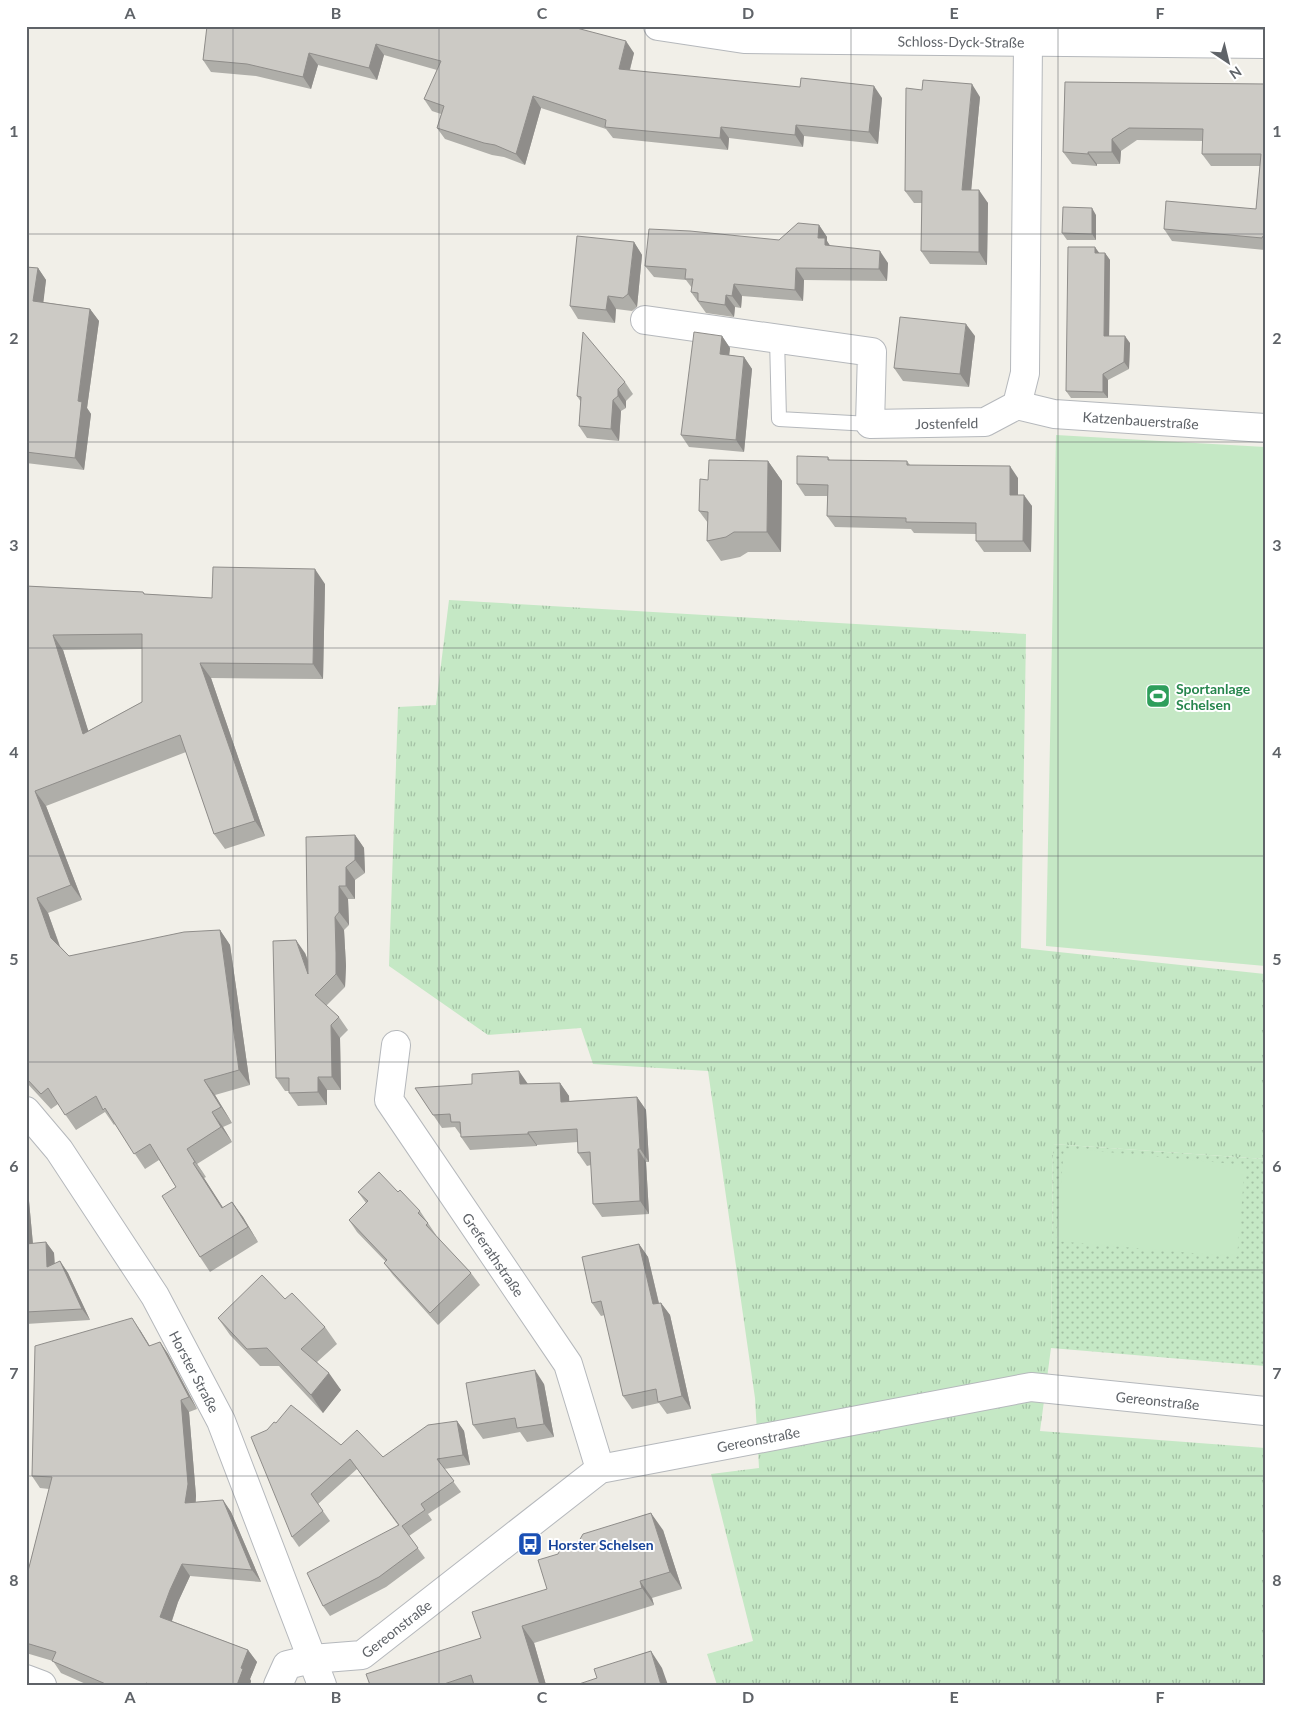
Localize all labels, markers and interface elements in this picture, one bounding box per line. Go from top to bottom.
text: A [123,3,136,22]
text: B [331,3,341,22]
text: C [537,3,548,22]
text: D [742,3,754,22]
text: E [949,3,959,22]
text: F [1155,3,1165,22]
street label: Schloss-Dyck-Straße [898,32,1024,50]
north arrow [1204,38,1254,88]
text: N [1226,63,1245,83]
text: 1 [9,121,19,140]
text: 1 [1272,121,1282,140]
text: 2 [9,328,19,347]
text: 2 [1272,328,1282,347]
street label: Katzenbauerstraße [1082,407,1199,432]
street label: Jostenfeld [915,414,978,432]
text: 3 [9,535,19,554]
text: 3 [1272,535,1282,554]
place label: Sportanlage Schelsen [1176,680,1251,713]
sports icon: Sportanlage Schelsen [1145,683,1171,709]
text: 4 [9,742,19,761]
text: 4 [1272,742,1282,761]
text: 5 [9,949,19,968]
text: 5 [1272,949,1282,968]
text: 6 [9,1156,19,1175]
text: 6 [1272,1156,1282,1175]
street label: Greferathstraße [459,1209,528,1300]
street label: Horster Straße [166,1327,223,1415]
text: 7 [9,1363,19,1382]
text: 7 [1272,1363,1282,1382]
street label: Gereonstraße [1115,1387,1200,1413]
street label: Gereonstraße [715,1423,801,1455]
bus stop icon: Horster Schelsen [517,1531,543,1557]
place label: Horster Schelsen [548,1536,654,1553]
text: 8 [9,1570,19,1589]
text: 8 [1272,1570,1282,1589]
street label: Gereonstraße [358,1596,434,1661]
text: A [123,1687,136,1706]
text: B [331,1687,341,1706]
text: C [537,1687,548,1706]
text: D [742,1687,754,1706]
text: E [949,1687,959,1706]
text: F [1155,1687,1165,1706]

